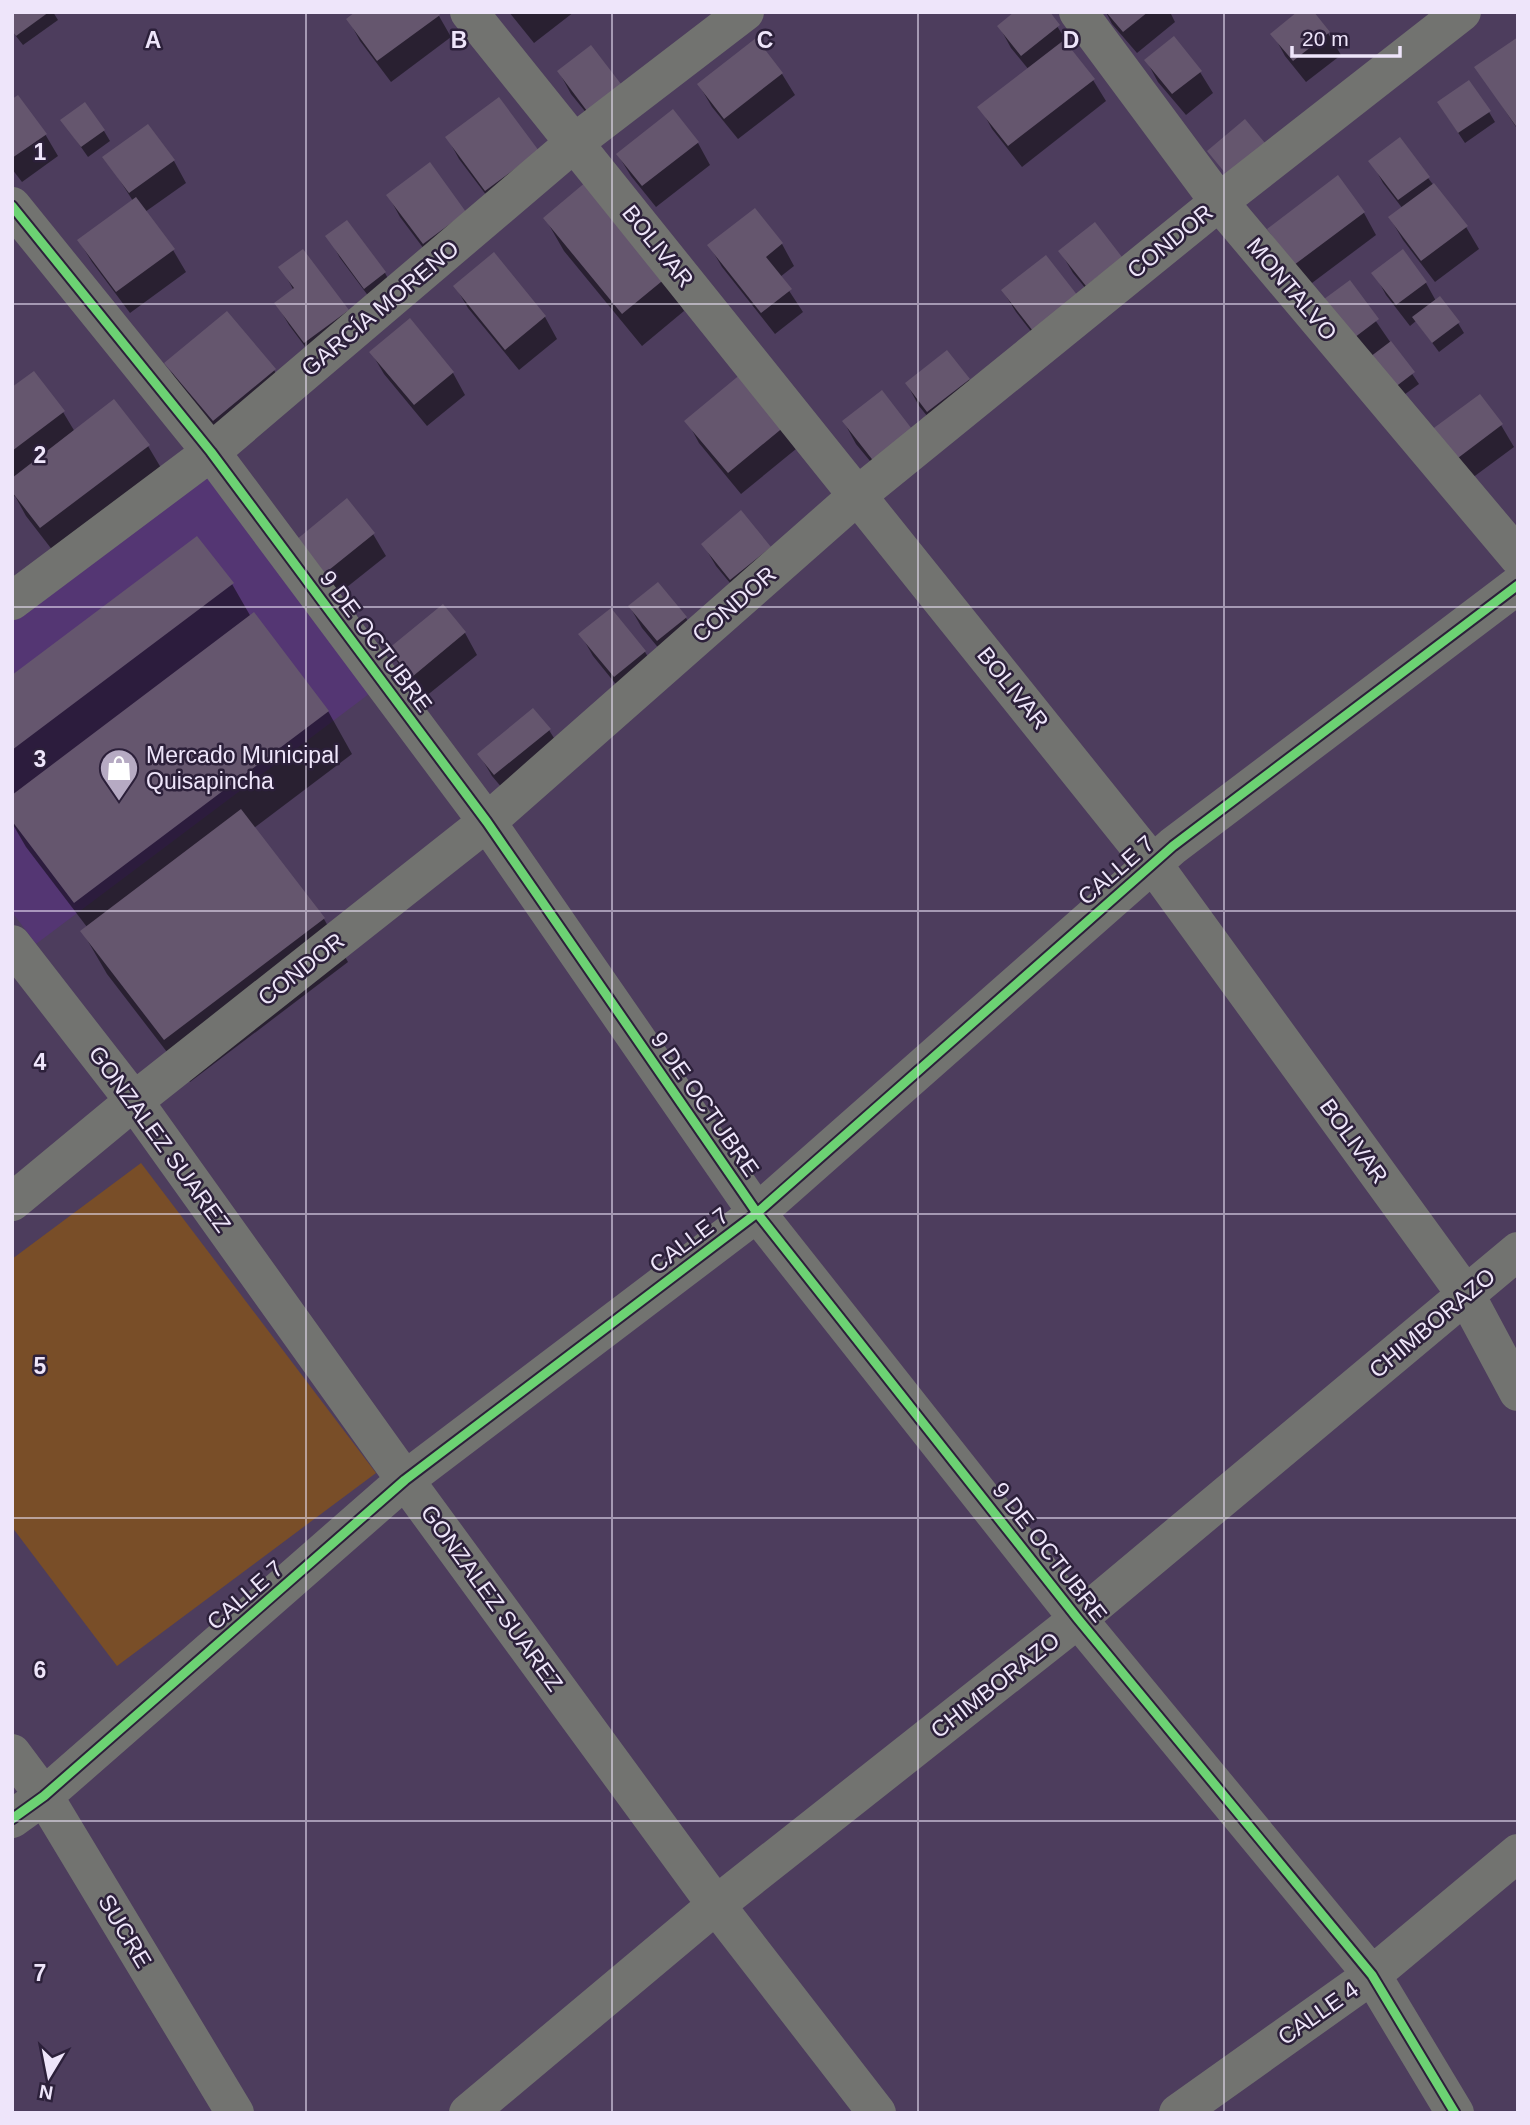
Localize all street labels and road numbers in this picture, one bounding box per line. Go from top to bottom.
street label: CONDOR [1122,199,1218,283]
street label: BOLIVAR [617,200,699,292]
street label: MONTALVO [1242,233,1342,345]
street label: GARCÍA MORENO [296,235,464,381]
street label: CONDOR [687,561,781,647]
street label: 9 DE OCTUBRE [314,565,438,717]
street label: BOLIVAR [972,642,1054,734]
street label: CALLE 7 [1073,830,1159,910]
street label: CONDOR [253,927,349,1011]
street label: 9 DE OCTUBRE [646,1027,764,1181]
street label: GONZALEZ SUAREZ [84,1041,236,1237]
street label: BOLIVAR [1315,1094,1393,1188]
street label: CALLE 7 [644,1202,734,1278]
street label: CHIMBORAZO [1364,1263,1500,1383]
street label: 9 DE OCTUBRE [987,1477,1113,1627]
street label: GONZALEZ SUAREZ [416,1500,568,1696]
street label: CALLE 7 [202,1555,288,1635]
street label: CHIMBORAZO [926,1627,1064,1743]
street label: SUCRE [93,1890,157,1972]
street label: CALLE 4 [1273,1976,1363,2050]

